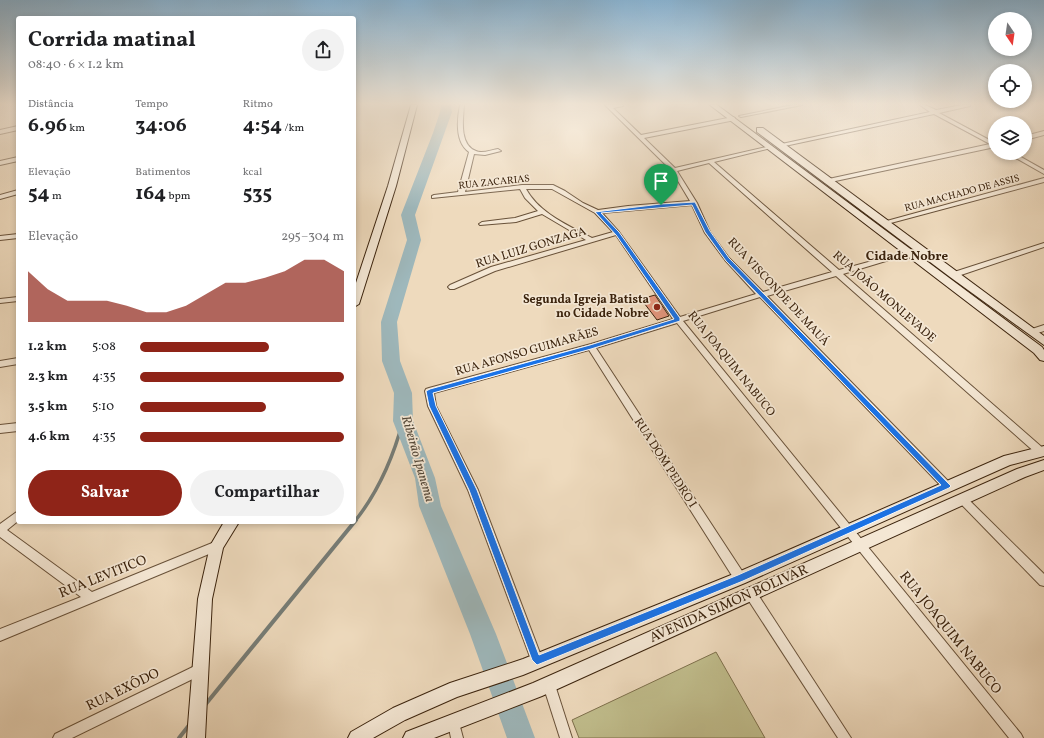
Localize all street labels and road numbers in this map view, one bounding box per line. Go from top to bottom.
street label: RUA ZACARIAS [458,171,530,193]
street label: RUA MACHADO DE ASSIS [903,171,1021,215]
street label: RUA LUIZ GONZAGA [474,223,589,272]
street label: RUA VISCONDE DE MAUÁ [724,234,834,350]
street label: RUA JOÃO MONLEVADE [829,248,939,346]
street label: RUA JOAQUIM NABUCO [684,308,779,420]
street label: RUA AFONSO GUIMARÃES [453,324,601,380]
street label: RUA DOM PEDRO I [630,415,700,511]
street label: RUA LEVITICO [56,551,150,603]
street label: AVENIDA SIMON BOLIVAR [647,560,812,648]
street label: RUA JOAQUIM NABUCO [894,568,1006,698]
street label: RUA EXÔDO [83,664,163,716]

